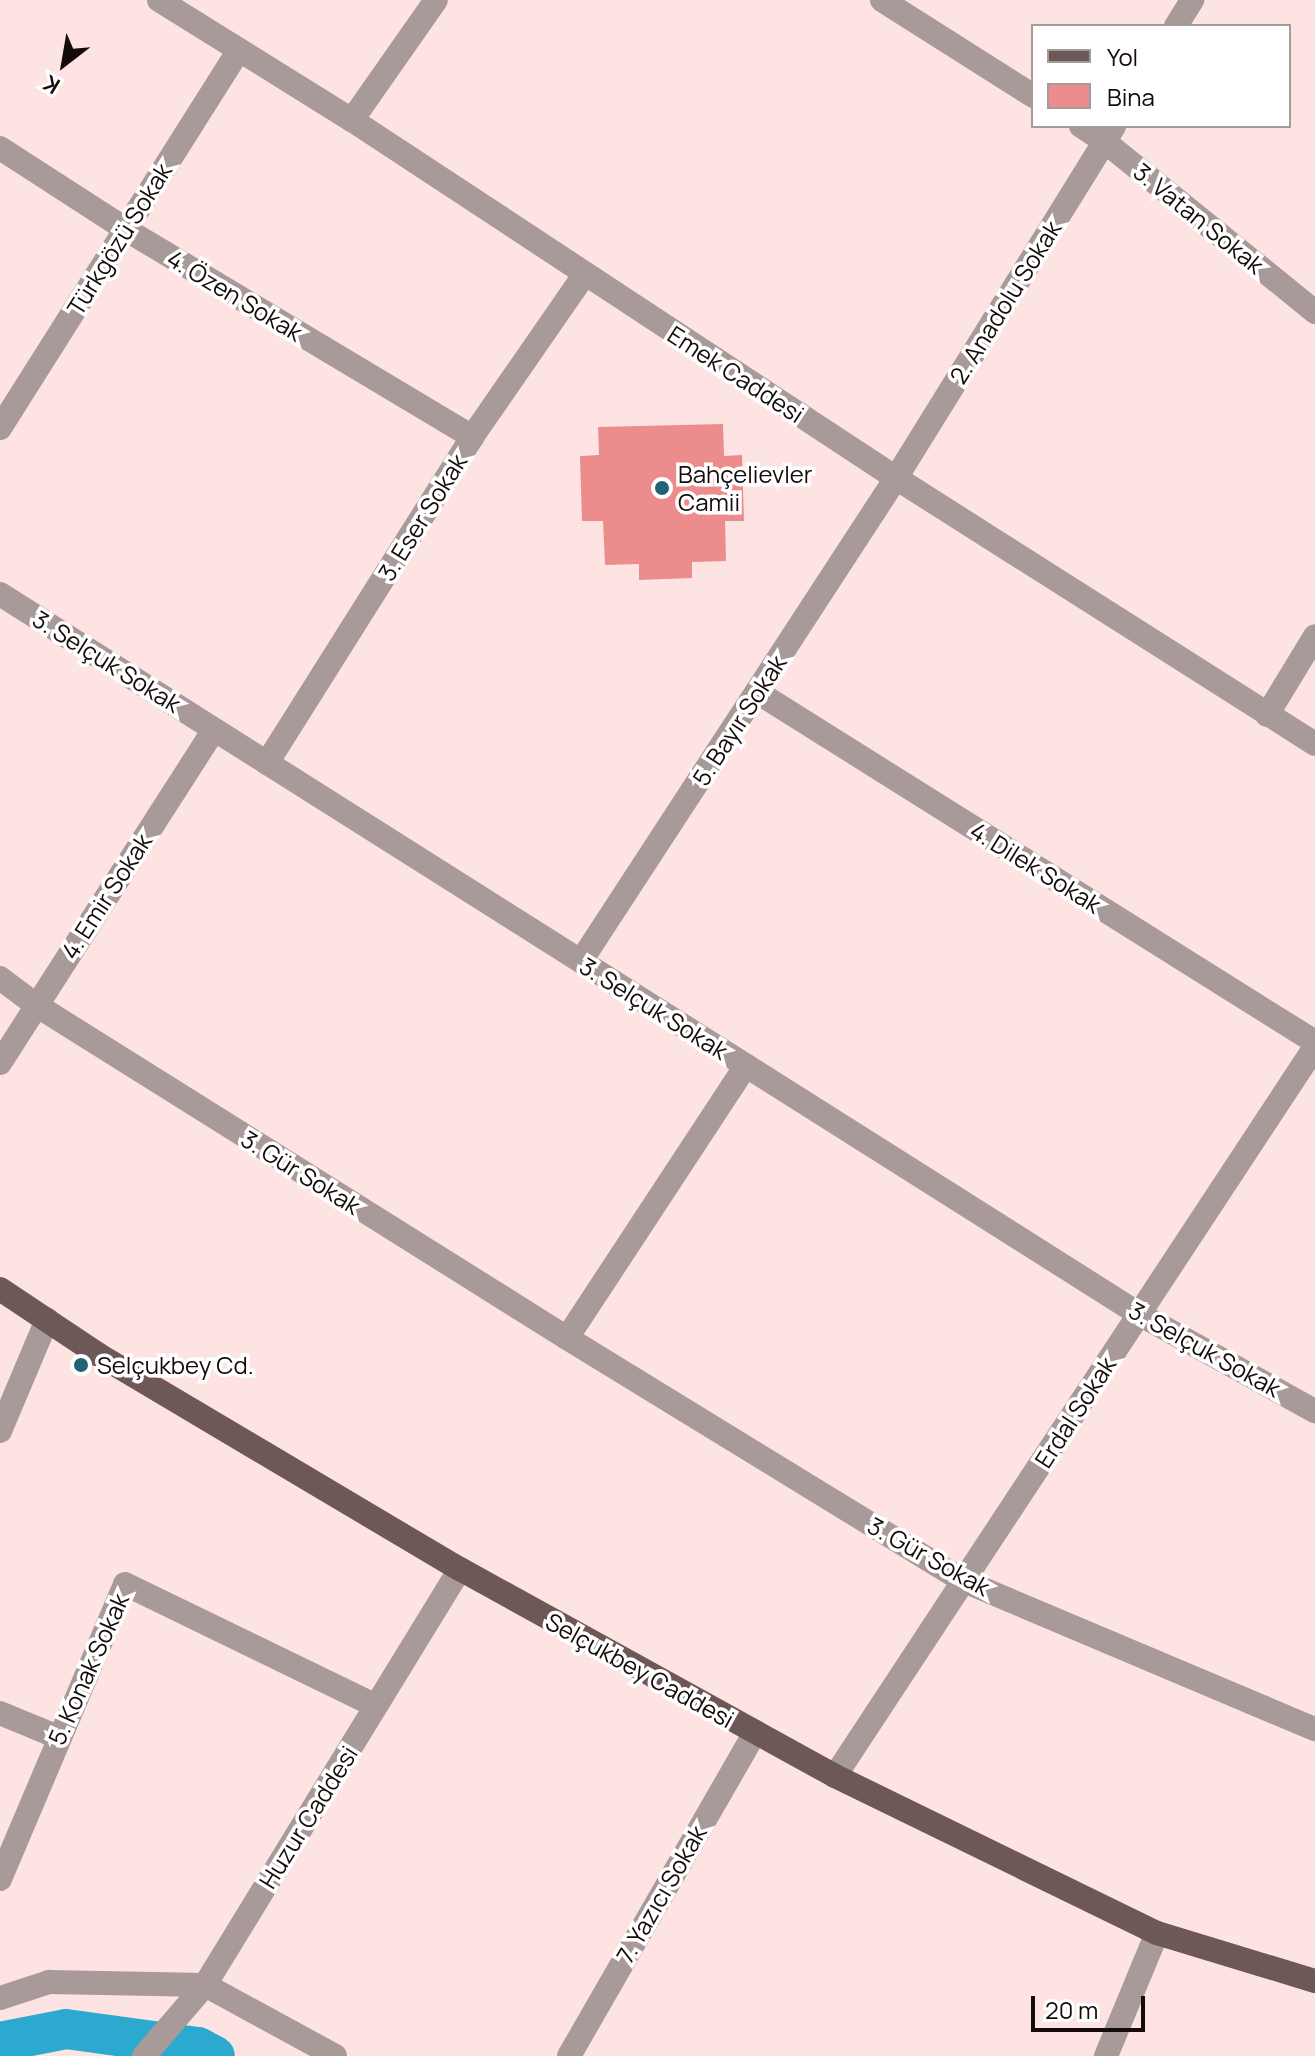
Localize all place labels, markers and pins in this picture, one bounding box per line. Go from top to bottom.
place label: Bahçelievler Camii [678,460,812,516]
marker: Bahçelievler Camii [653,479,671,497]
place label: Selçukbey Cd. [97,1351,254,1379]
marker: Selçukbey Cd. [72,1356,90,1374]

